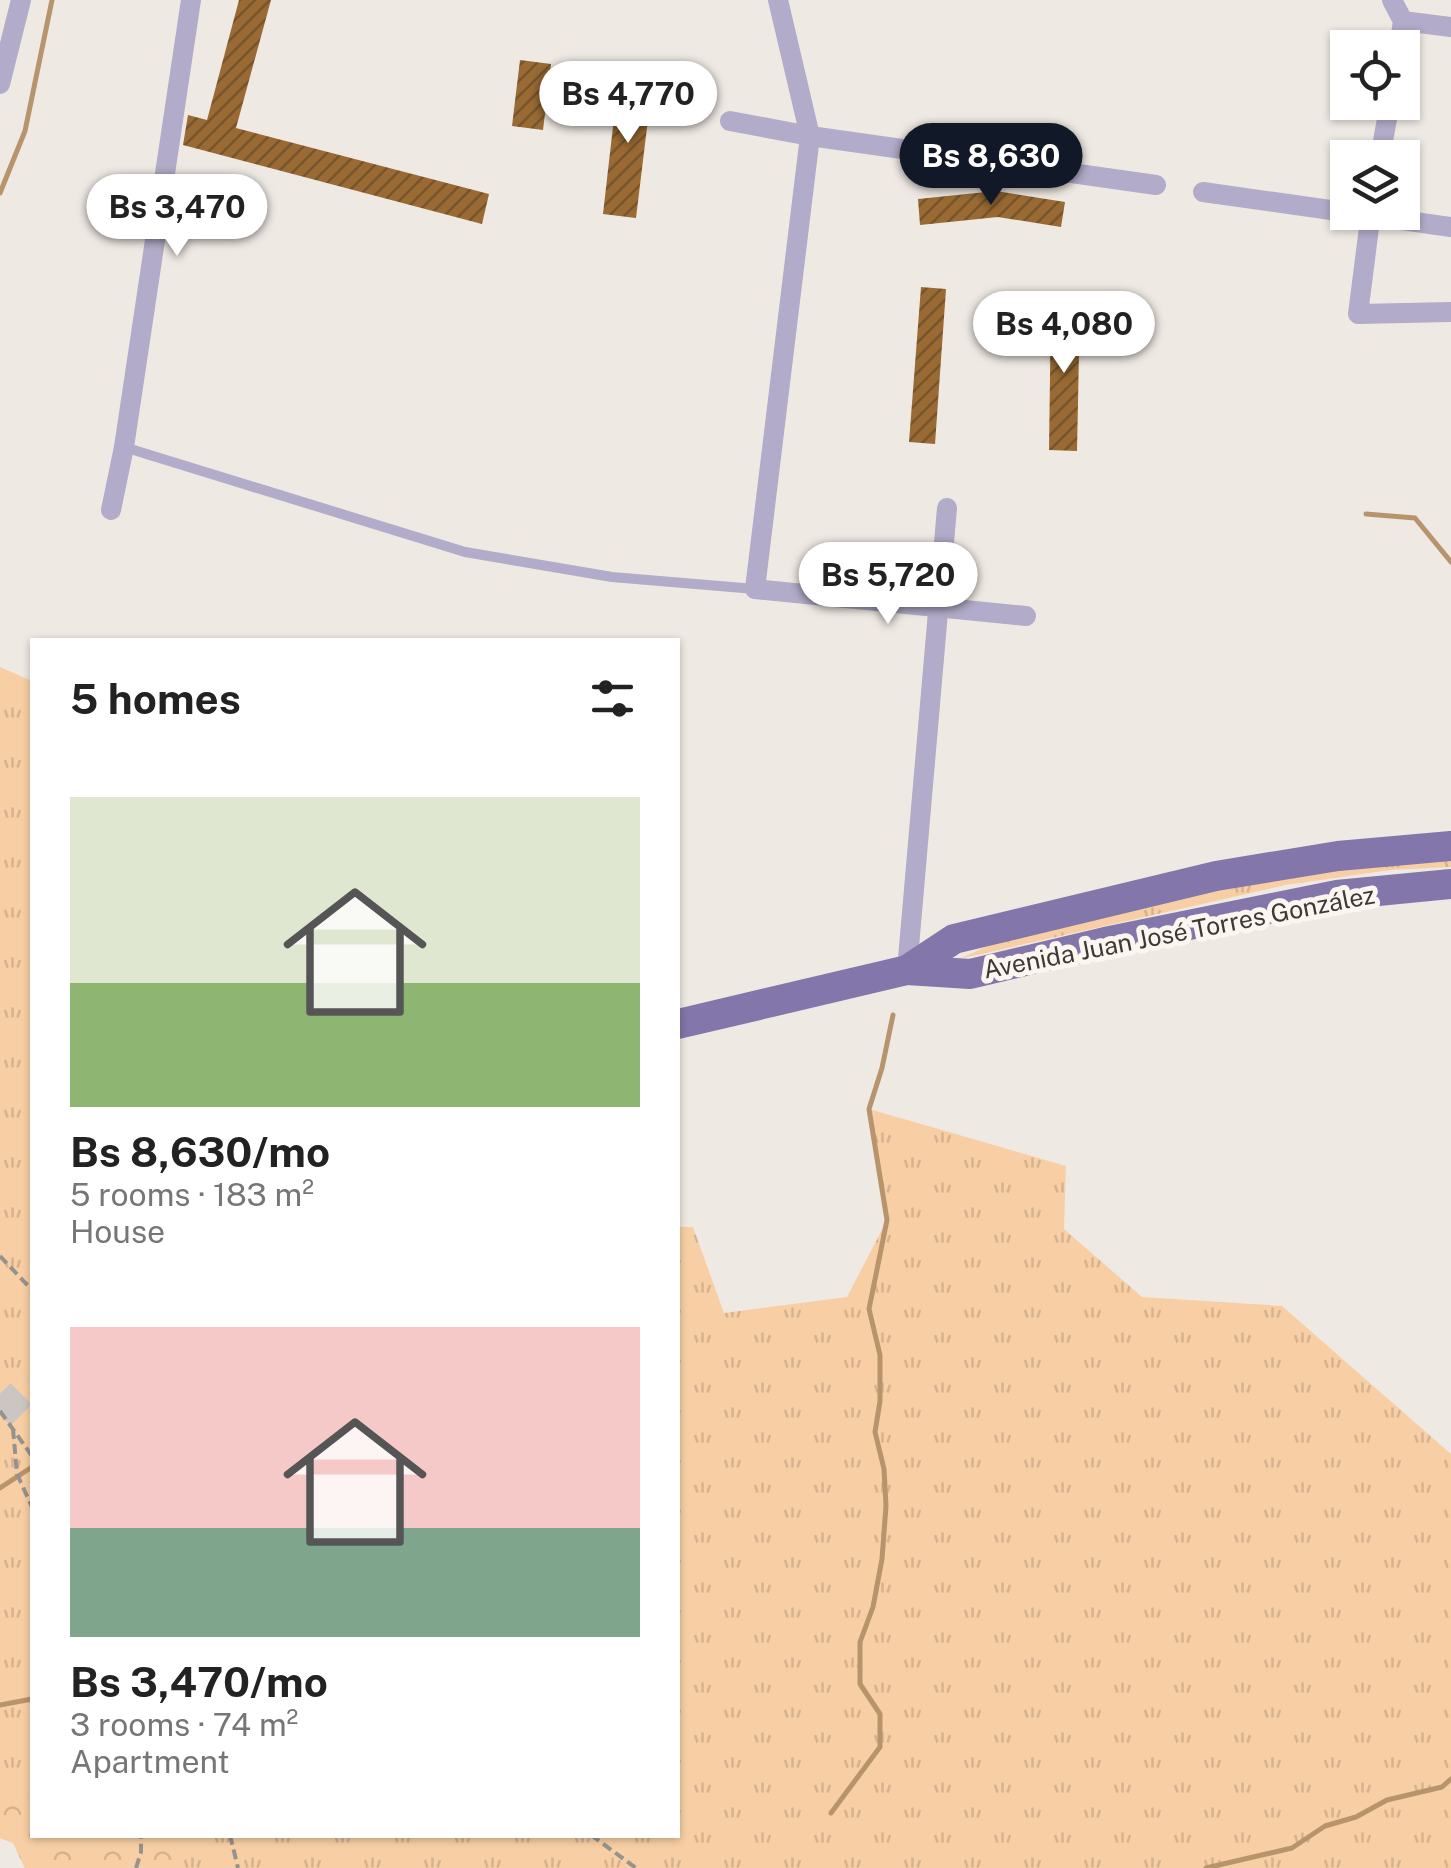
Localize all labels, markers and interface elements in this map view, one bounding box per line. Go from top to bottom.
map controls [1330,30,1420,230]
button: locate [1330,30,1420,120]
pin: Bs 4,770 [525,61,731,146]
text: Bs 4,770 [561,75,695,112]
pin: Bs 8,630 [888,123,1094,208]
text: Bs 8,630 [922,137,1060,174]
button: layers [1330,140,1420,230]
pin: Bs 3,470 [74,174,280,259]
text: Bs 3,470 [108,188,246,225]
pin: Bs 4,080 [961,291,1167,376]
text: Bs 4,080 [995,305,1133,342]
pin: Bs 5,720 [785,542,991,627]
text: Bs 5,720 [821,556,955,593]
icon: filters [585,671,640,726]
text: 5 homes [70,674,241,723]
icon: home [265,862,445,1042]
street label: Avenida Juan José Torres González [981,879,1377,985]
text: Bs 8,630/mo [70,1127,330,1176]
text: 5 rooms · 183 m² [70,1176,314,1213]
text: House [70,1213,165,1250]
icon: home [265,1392,445,1572]
text: Bs 3,470/mo [70,1657,328,1706]
text: 3 rooms · 74 m² [70,1706,298,1743]
text: Apartment [70,1743,230,1780]

